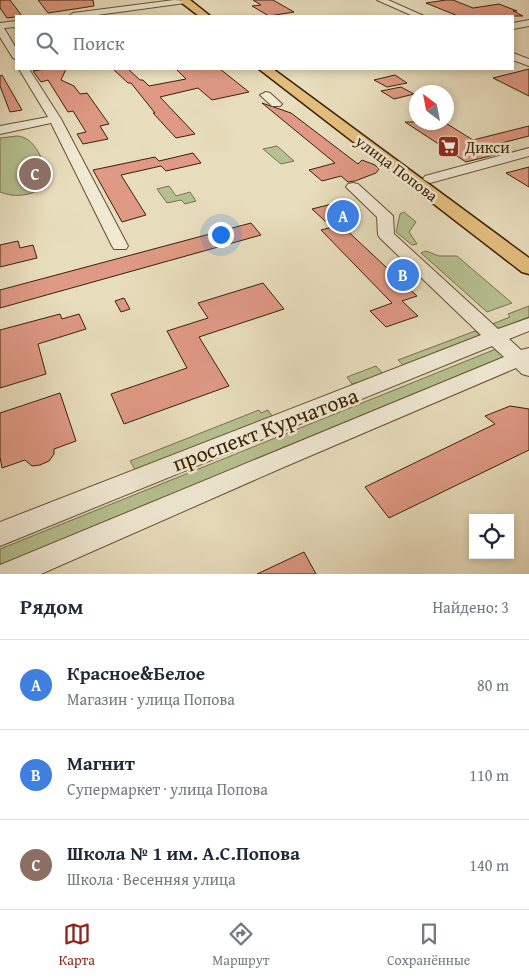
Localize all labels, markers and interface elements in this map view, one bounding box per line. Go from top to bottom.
search box [15,15,514,70]
icon: search [33,29,61,57]
text: Поиск [73,29,125,57]
north arrow [409,85,454,130]
street label: улица Попова [350,128,444,207]
supermarket icon: Дикси [437,135,461,159]
place label: Дикси [464,135,510,159]
pin: C [19,155,51,193]
pin: A [327,197,359,235]
your location [208,222,234,248]
pin: B [387,256,419,294]
street label: проспект Курчатова [167,379,363,479]
map controls [469,514,514,559]
button: locate [469,514,514,559]
text: Рядом [20,591,83,622]
text: Найдено: 3 [432,595,509,619]
text: Красное&Белое [67,659,205,687]
text: A [31,673,41,697]
text: 80 m [477,673,509,697]
text: Магазин · улица Попова [67,687,235,711]
text: Магнит [67,749,135,777]
text: B [31,763,41,787]
text: 110 m [469,763,509,787]
text: Супермаркет · улица Попова [67,777,268,801]
text: Школа № 1 им. А.С.Попова [67,839,300,867]
text: C [31,853,41,877]
text: 140 m [469,853,509,877]
text: Школа · Весенняя улица [67,867,236,891]
tab: Карта [59,920,95,970]
tab: Маршрут [212,920,270,970]
tab: Сохранённые [387,920,470,970]

